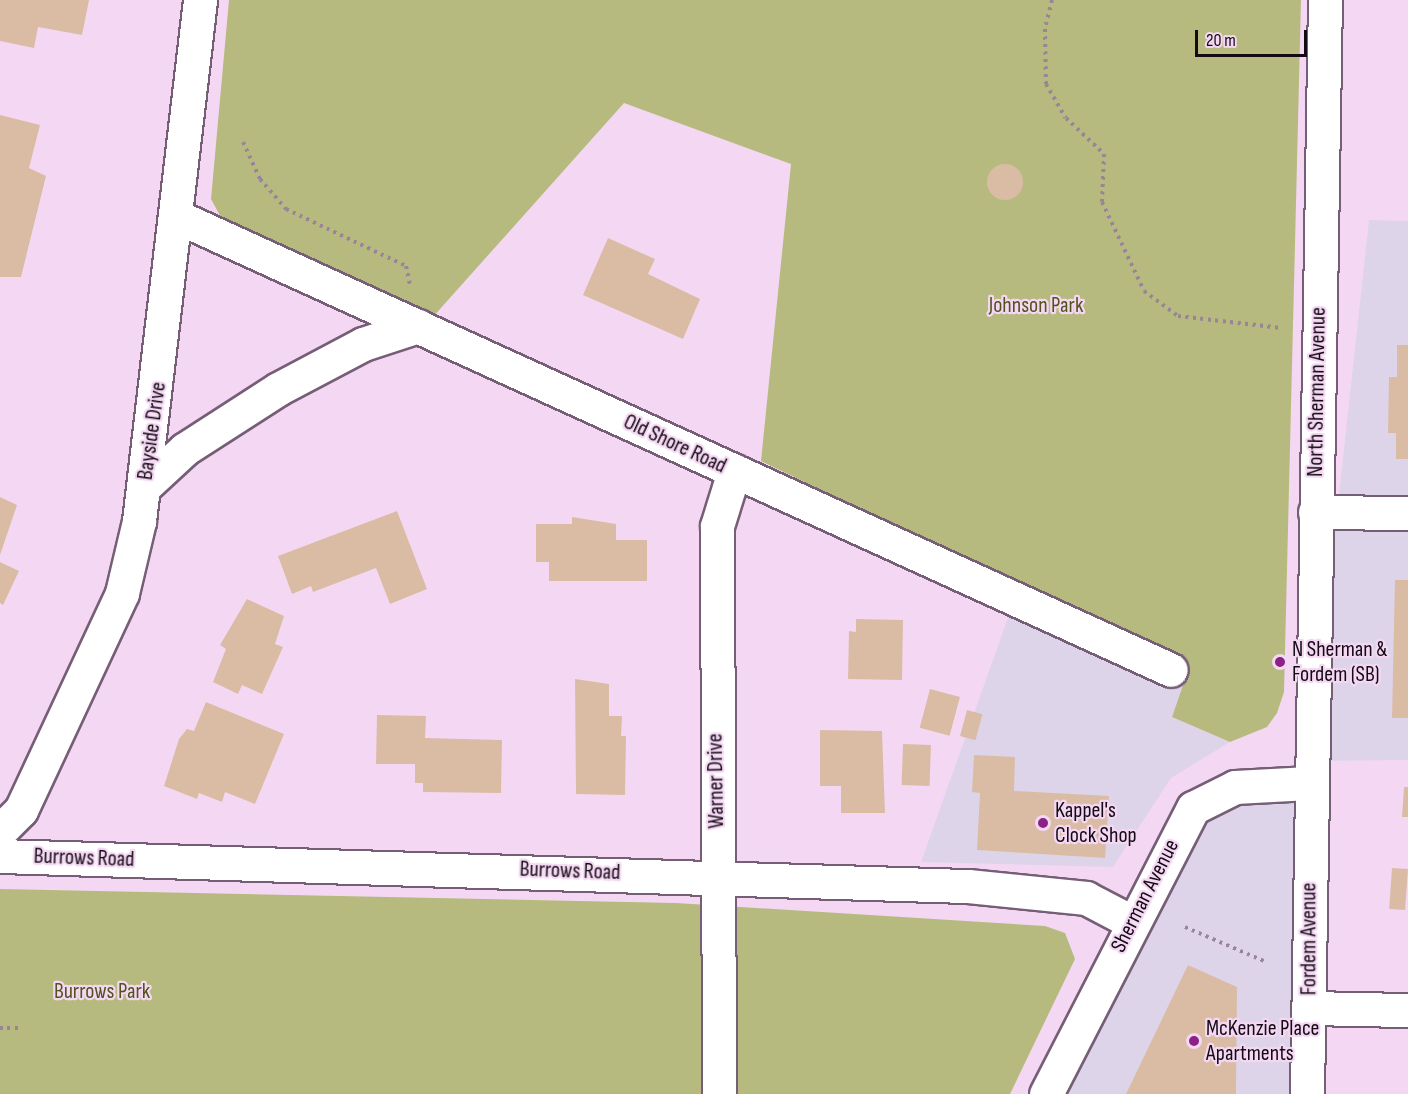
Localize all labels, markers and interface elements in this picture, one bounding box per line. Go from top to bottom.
scale bar [1198,18,1310,56]
text: 20 m [1206,30,1236,51]
park label: Johnson Park [989,293,1083,319]
street label: North Sherman Avenue [1302,307,1332,477]
street label: Bayside Drive [132,380,172,482]
street label: Old Shore Road [619,409,731,479]
place label: N Sherman & Fordem (SB) [1292,636,1387,688]
marker: N Sherman & Fordem (SB) [1273,655,1287,669]
street label: Warner Drive [702,733,730,829]
place label: Kappel's Clock Shop [1055,797,1137,848]
marker: Kappel's Clock Shop [1036,816,1050,830]
street label: Sherman Avenue [1105,835,1185,957]
street label: Burrows Road [33,843,135,873]
street label: Burrows Road [519,856,621,886]
street label: Fordem Avenue [1296,883,1322,995]
park label: Burrows Park [54,979,150,1005]
place label: McKenzie Place Apartments [1206,1015,1319,1066]
marker: McKenzie Place Apartments [1187,1034,1201,1048]

